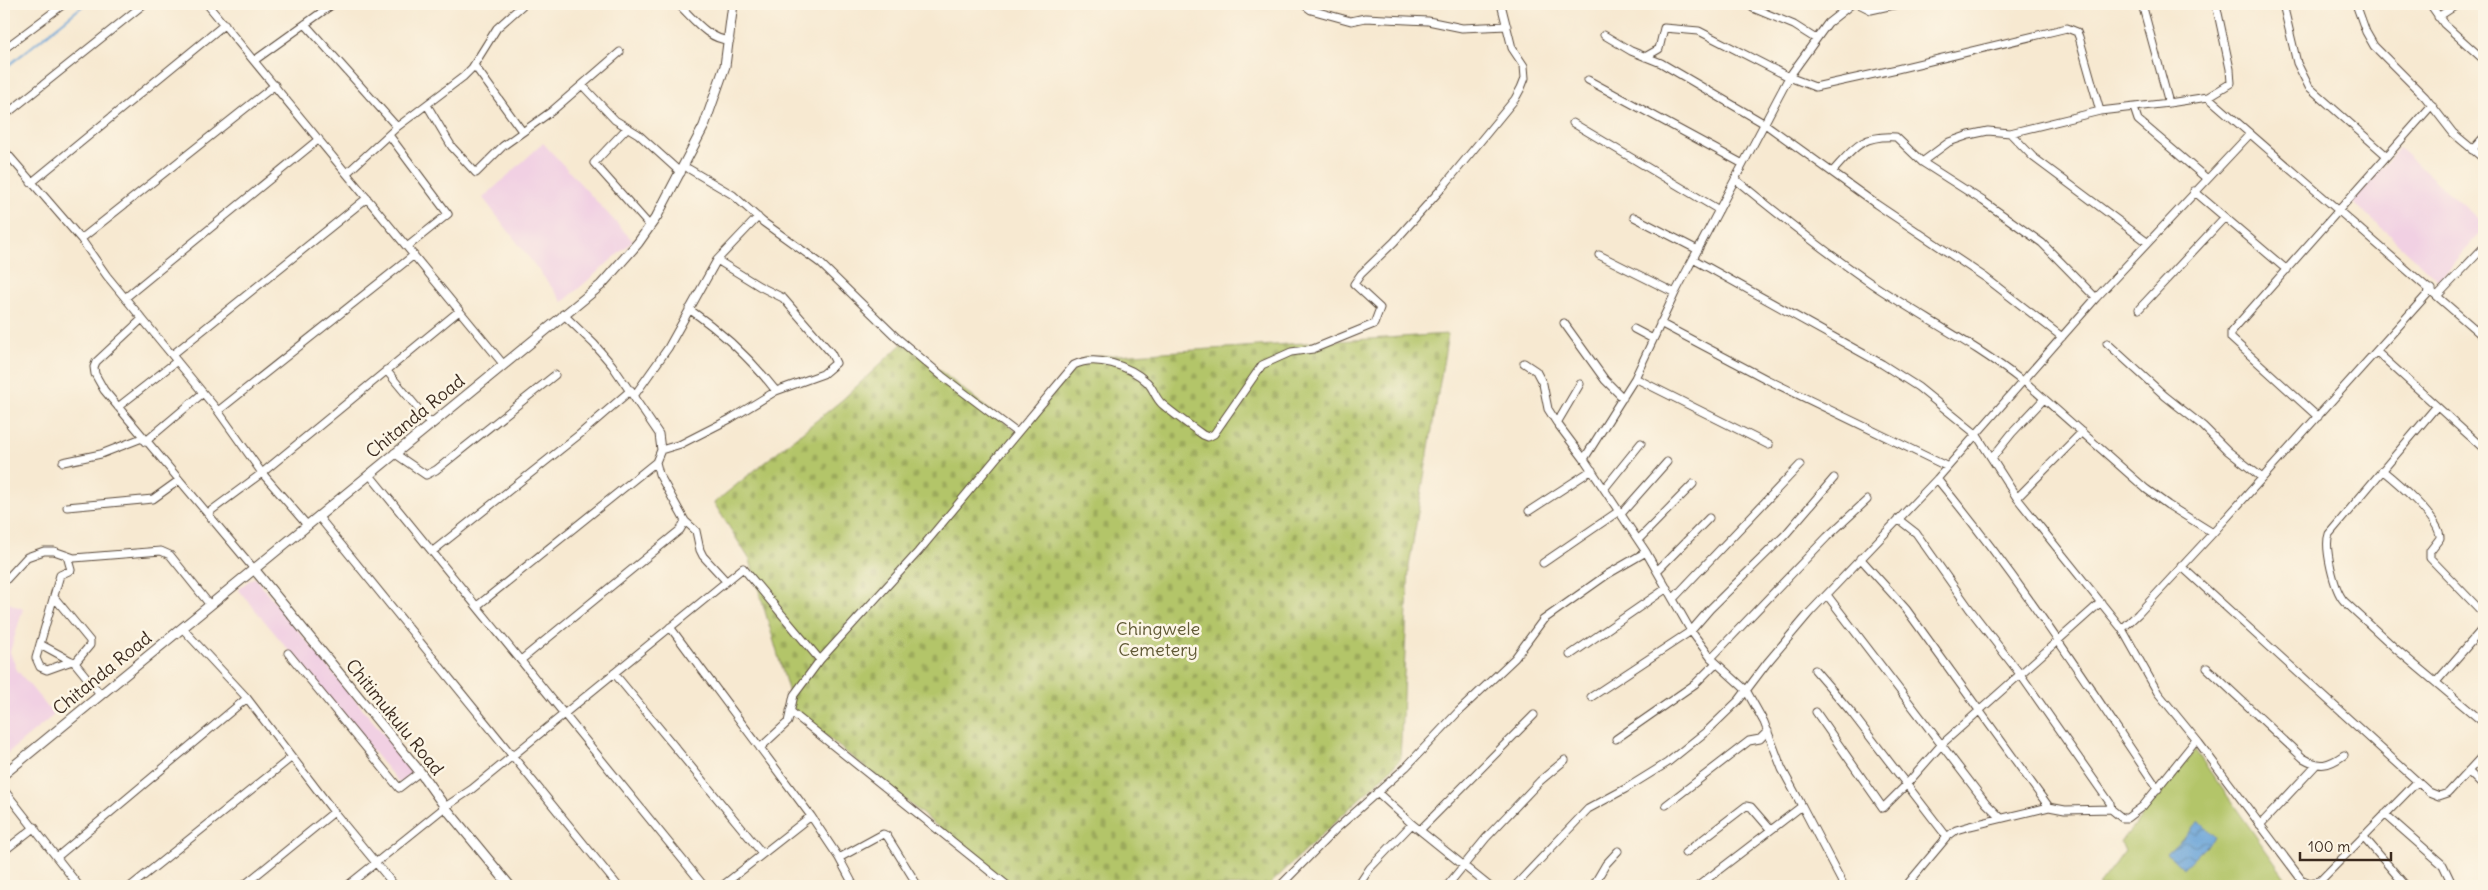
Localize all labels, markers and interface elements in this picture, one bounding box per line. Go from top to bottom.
street label: Chitanda Road [361,369,469,463]
park label: Chingwele Cemetery [1116,617,1200,661]
street label: Chitanda Road [48,626,156,720]
street label: Chitimukulu Road [341,654,449,780]
scale bar [2300,830,2392,862]
text: 100 m [2308,837,2350,856]

